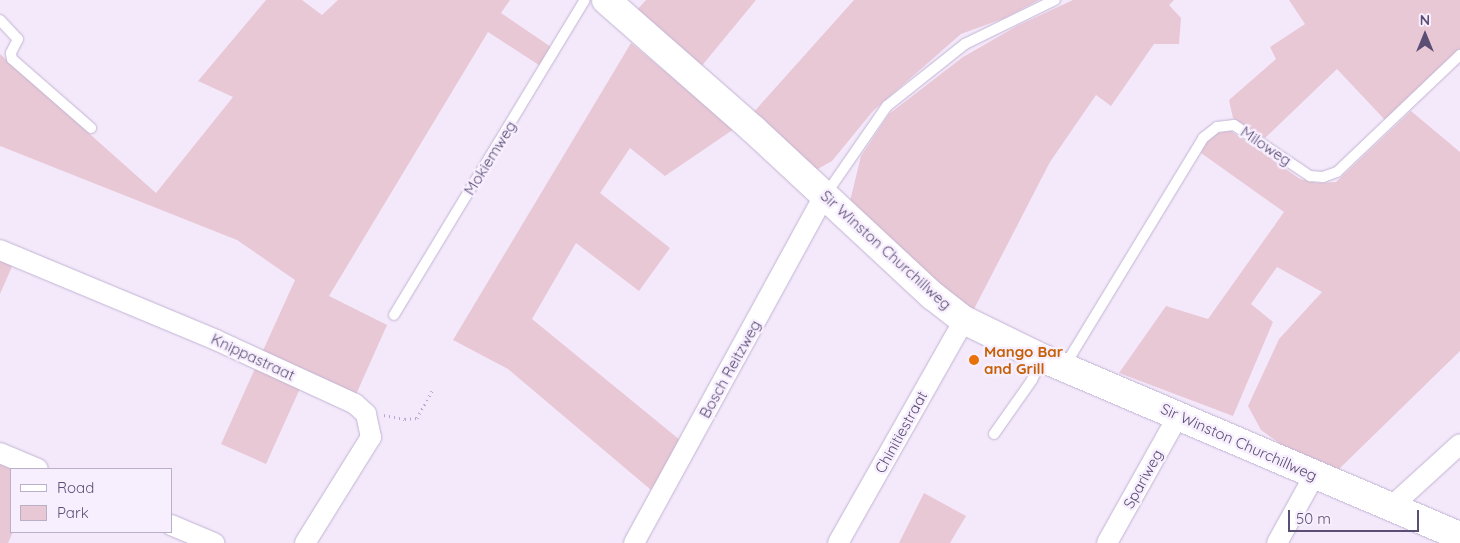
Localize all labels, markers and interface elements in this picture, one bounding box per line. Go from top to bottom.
north arrow [1400,10,1450,60]
text: N [1420,11,1430,29]
street label: Mokiemweg [460,118,520,198]
street label: Miloweg [1237,123,1295,169]
street label: Sir Winston Churchillweg [817,187,955,313]
street label: Bosch Reitzweg [696,317,764,421]
street label: Knippastraat [208,330,298,384]
place label: Mango Bar and Grill [984,342,1063,377]
marker: Mango Bar and Grill [968,354,980,366]
street label: Chinitiestraat [871,388,931,476]
street label: Sir Winston Churchillweg [1158,399,1320,485]
street label: Spariweg [1119,446,1167,512]
legend [10,468,172,533]
text: Road [57,478,94,497]
scale bar [1290,500,1421,532]
text: Park [57,503,89,522]
text: 50 m [1296,509,1331,528]

